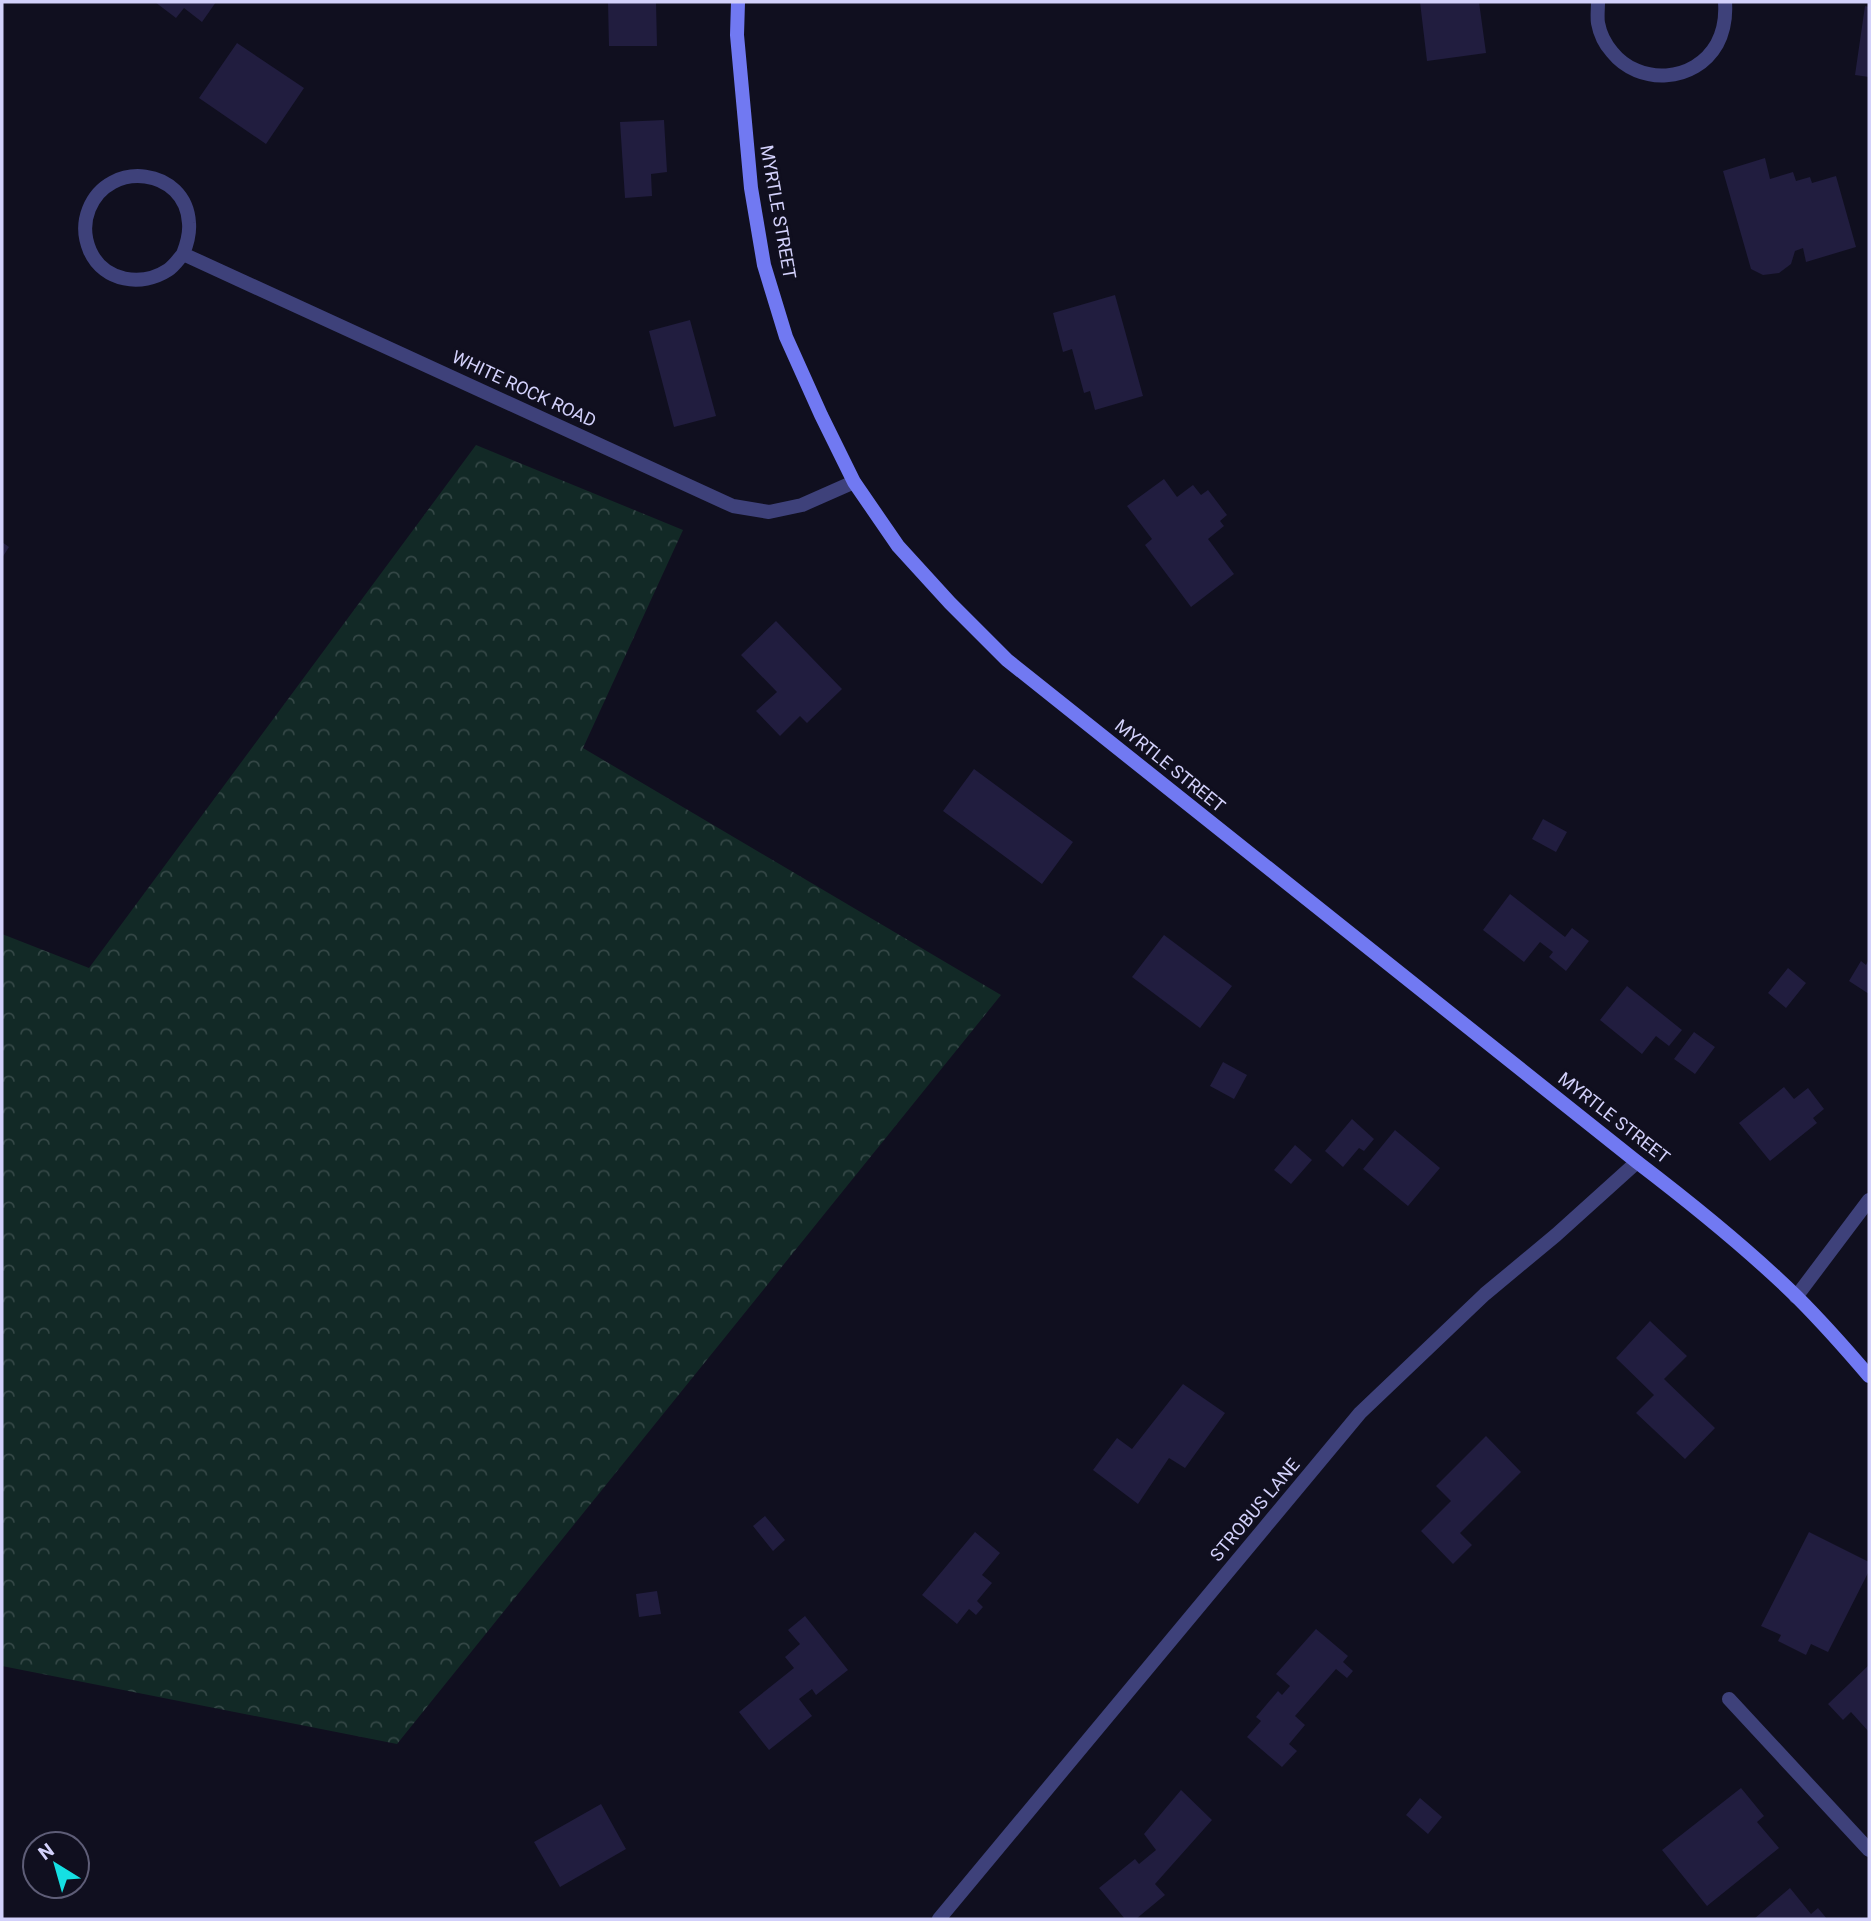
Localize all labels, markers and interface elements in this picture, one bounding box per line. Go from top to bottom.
street label: MYRTLE STREET [756,143,801,281]
street label: WHITE ROCK ROAD [449,346,600,431]
street label: MYRTLE STREET [1111,715,1230,817]
street label: MYRTLE STREET [1554,1068,1674,1168]
street label: STROBUS LANE [1206,1454,1304,1565]
north arrow [21,1830,91,1900]
text: N [34,1839,58,1865]

